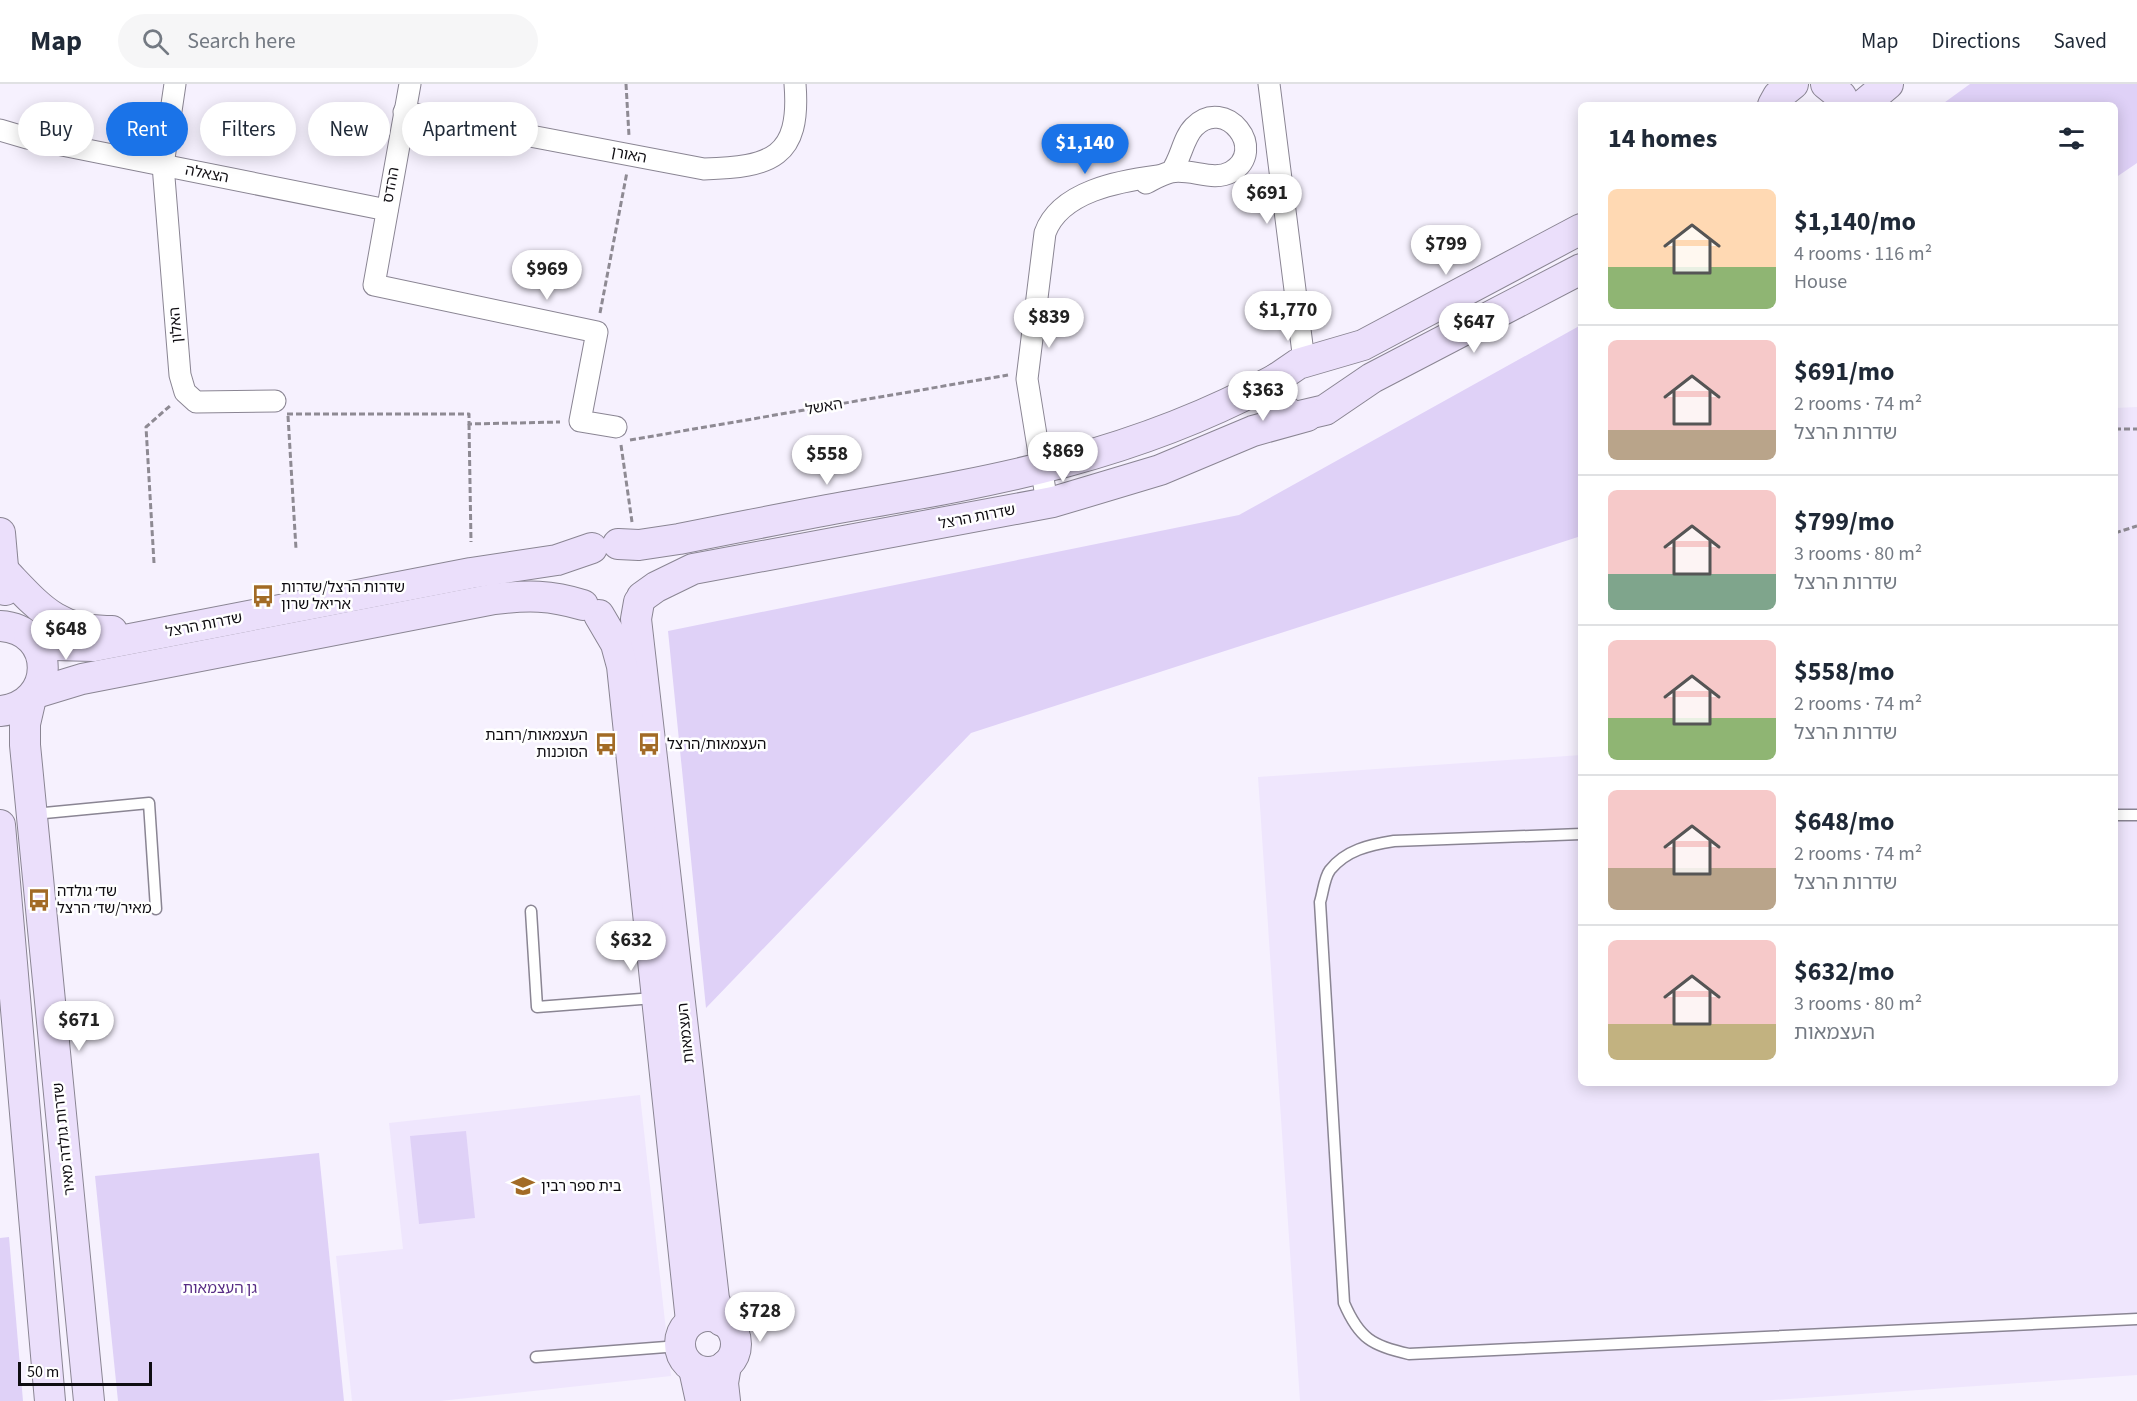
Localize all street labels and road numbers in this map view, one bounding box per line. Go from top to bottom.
street label: האורן [609,141,649,169]
street label: הצאלה [183,159,231,189]
street label: ההדס [378,165,404,205]
street label: האלון [164,306,188,344]
street label: האשל [804,393,844,421]
street label: שדרות הרצל [937,499,1017,535]
street label: שדרות הרצל [164,607,244,643]
street label: העצמאות [672,1002,700,1064]
street label: שדרות גולדה מאיר [48,1082,80,1196]

